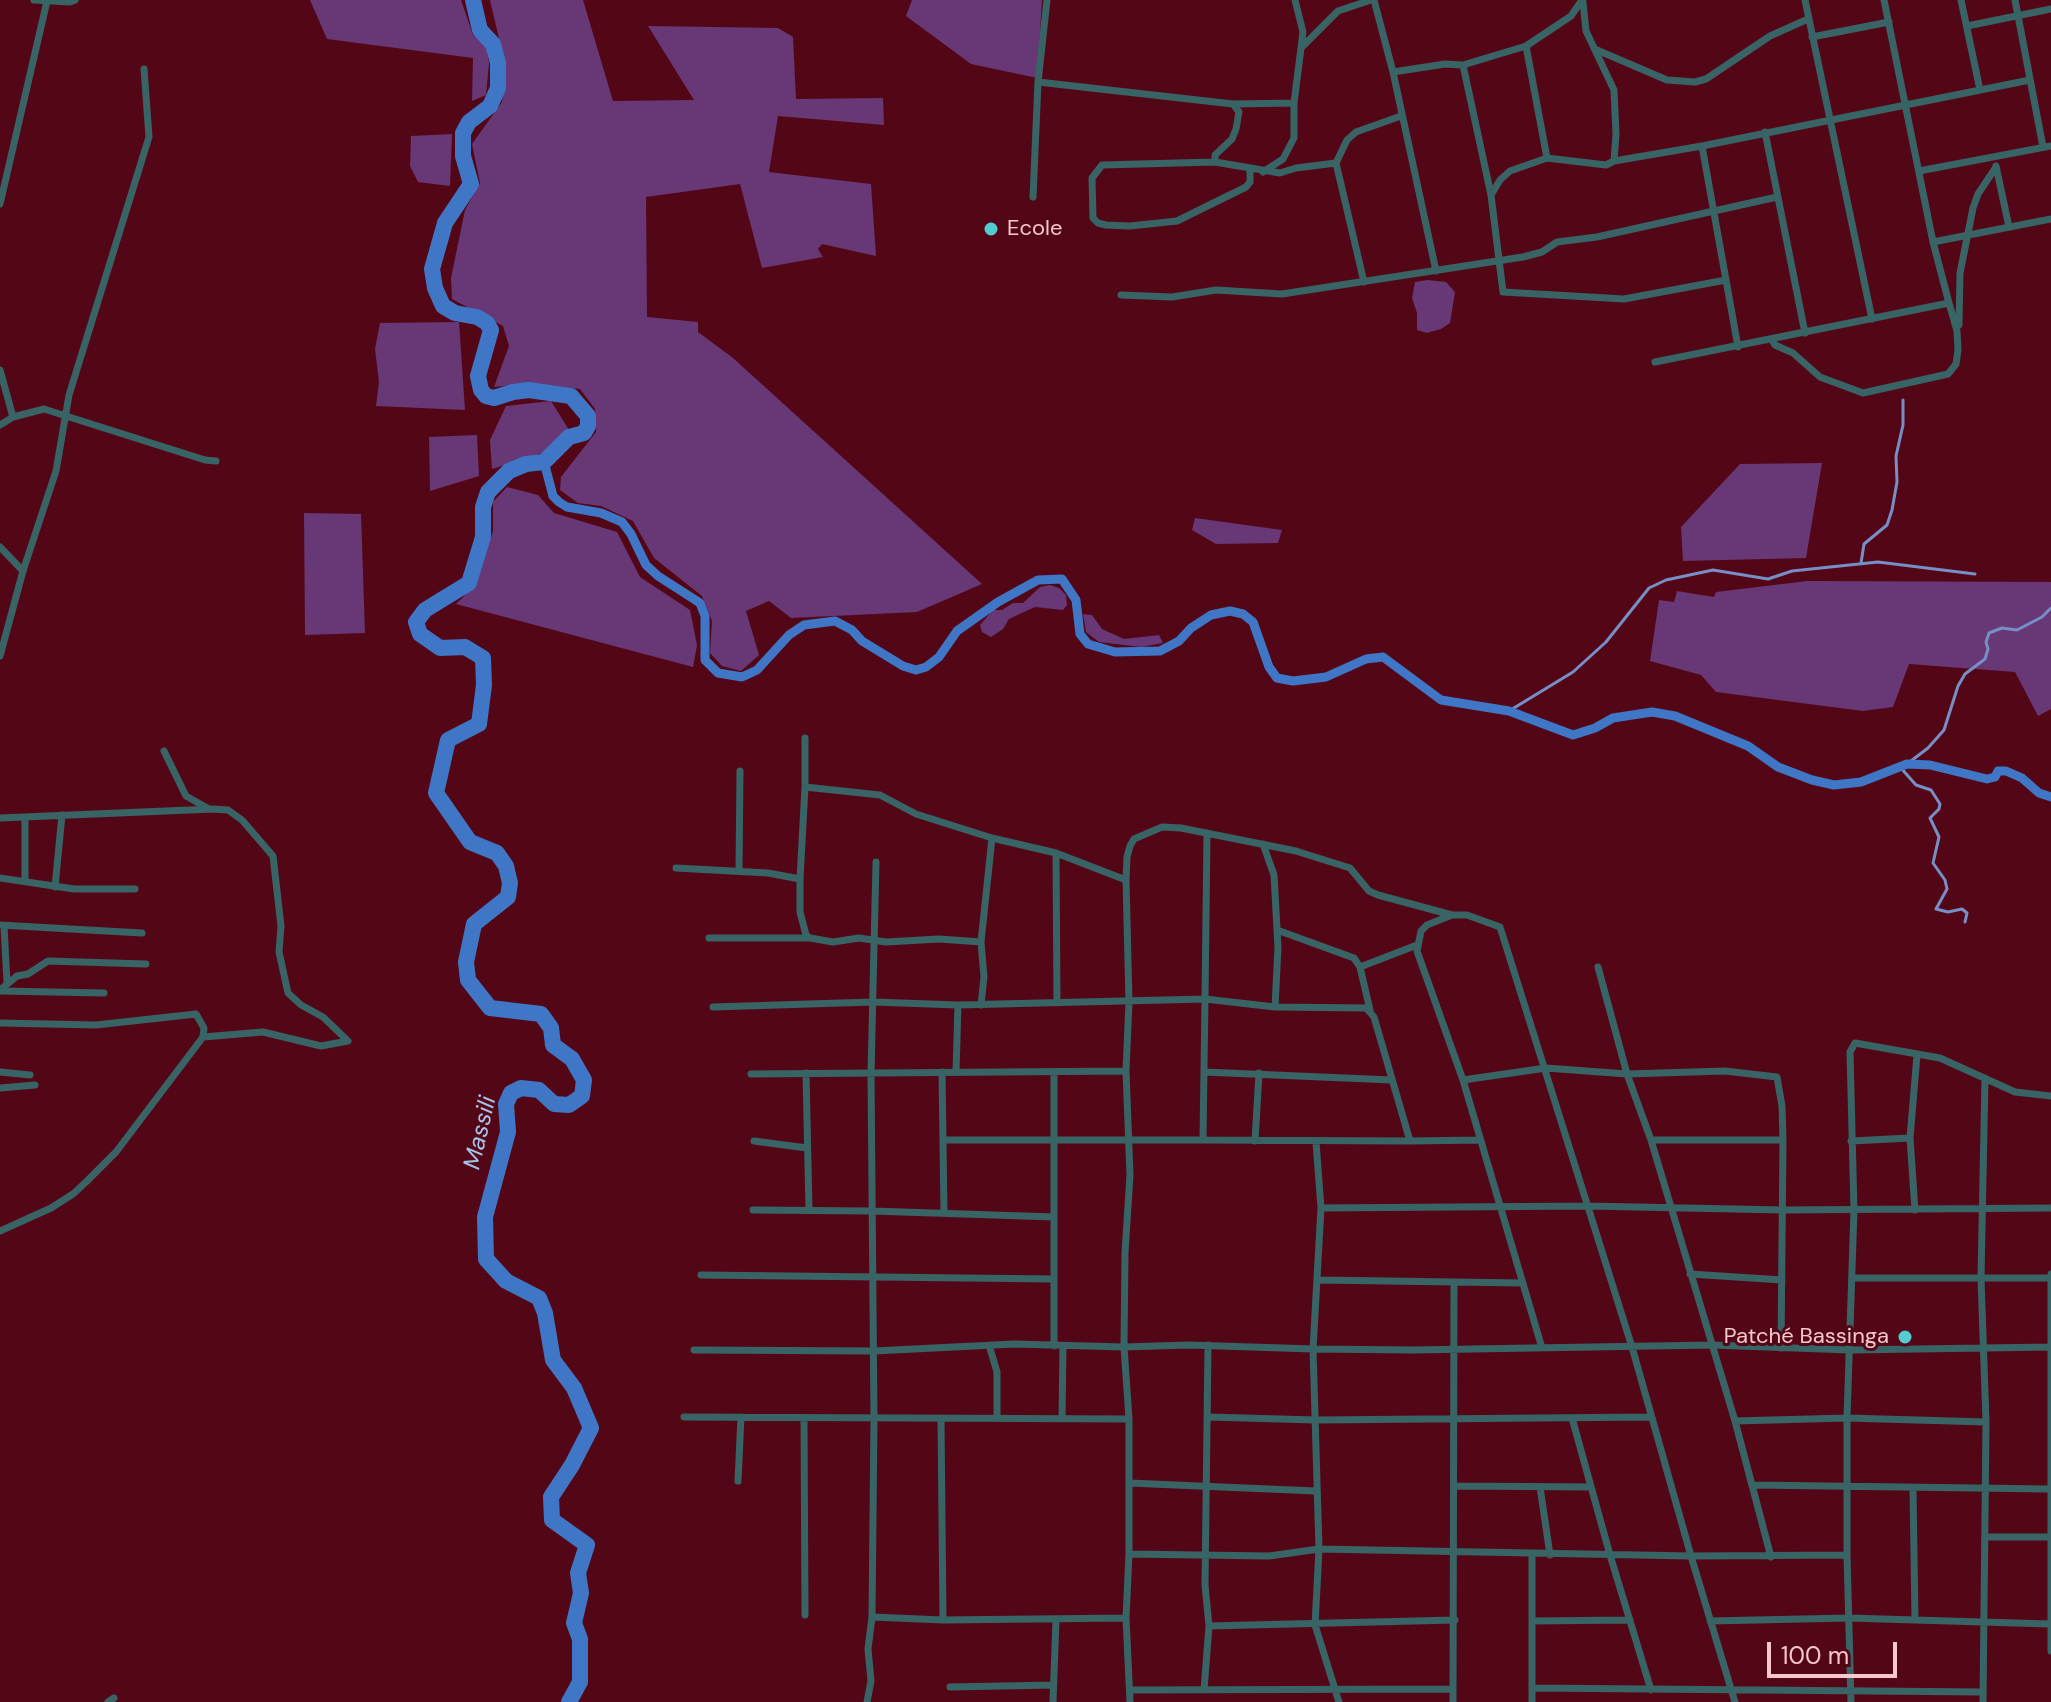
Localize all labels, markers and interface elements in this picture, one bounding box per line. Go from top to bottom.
place label: Ecole [1007,216,1062,242]
marker: Ecole [982,220,1000,238]
water label: Massili [459,1093,503,1173]
place label: Patché Bassinga [1724,1324,1889,1350]
marker: Patché Bassinga [1896,1328,1914,1346]
scale bar [1771,1626,1901,1676]
text: 100 m [1781,1640,1849,1671]

